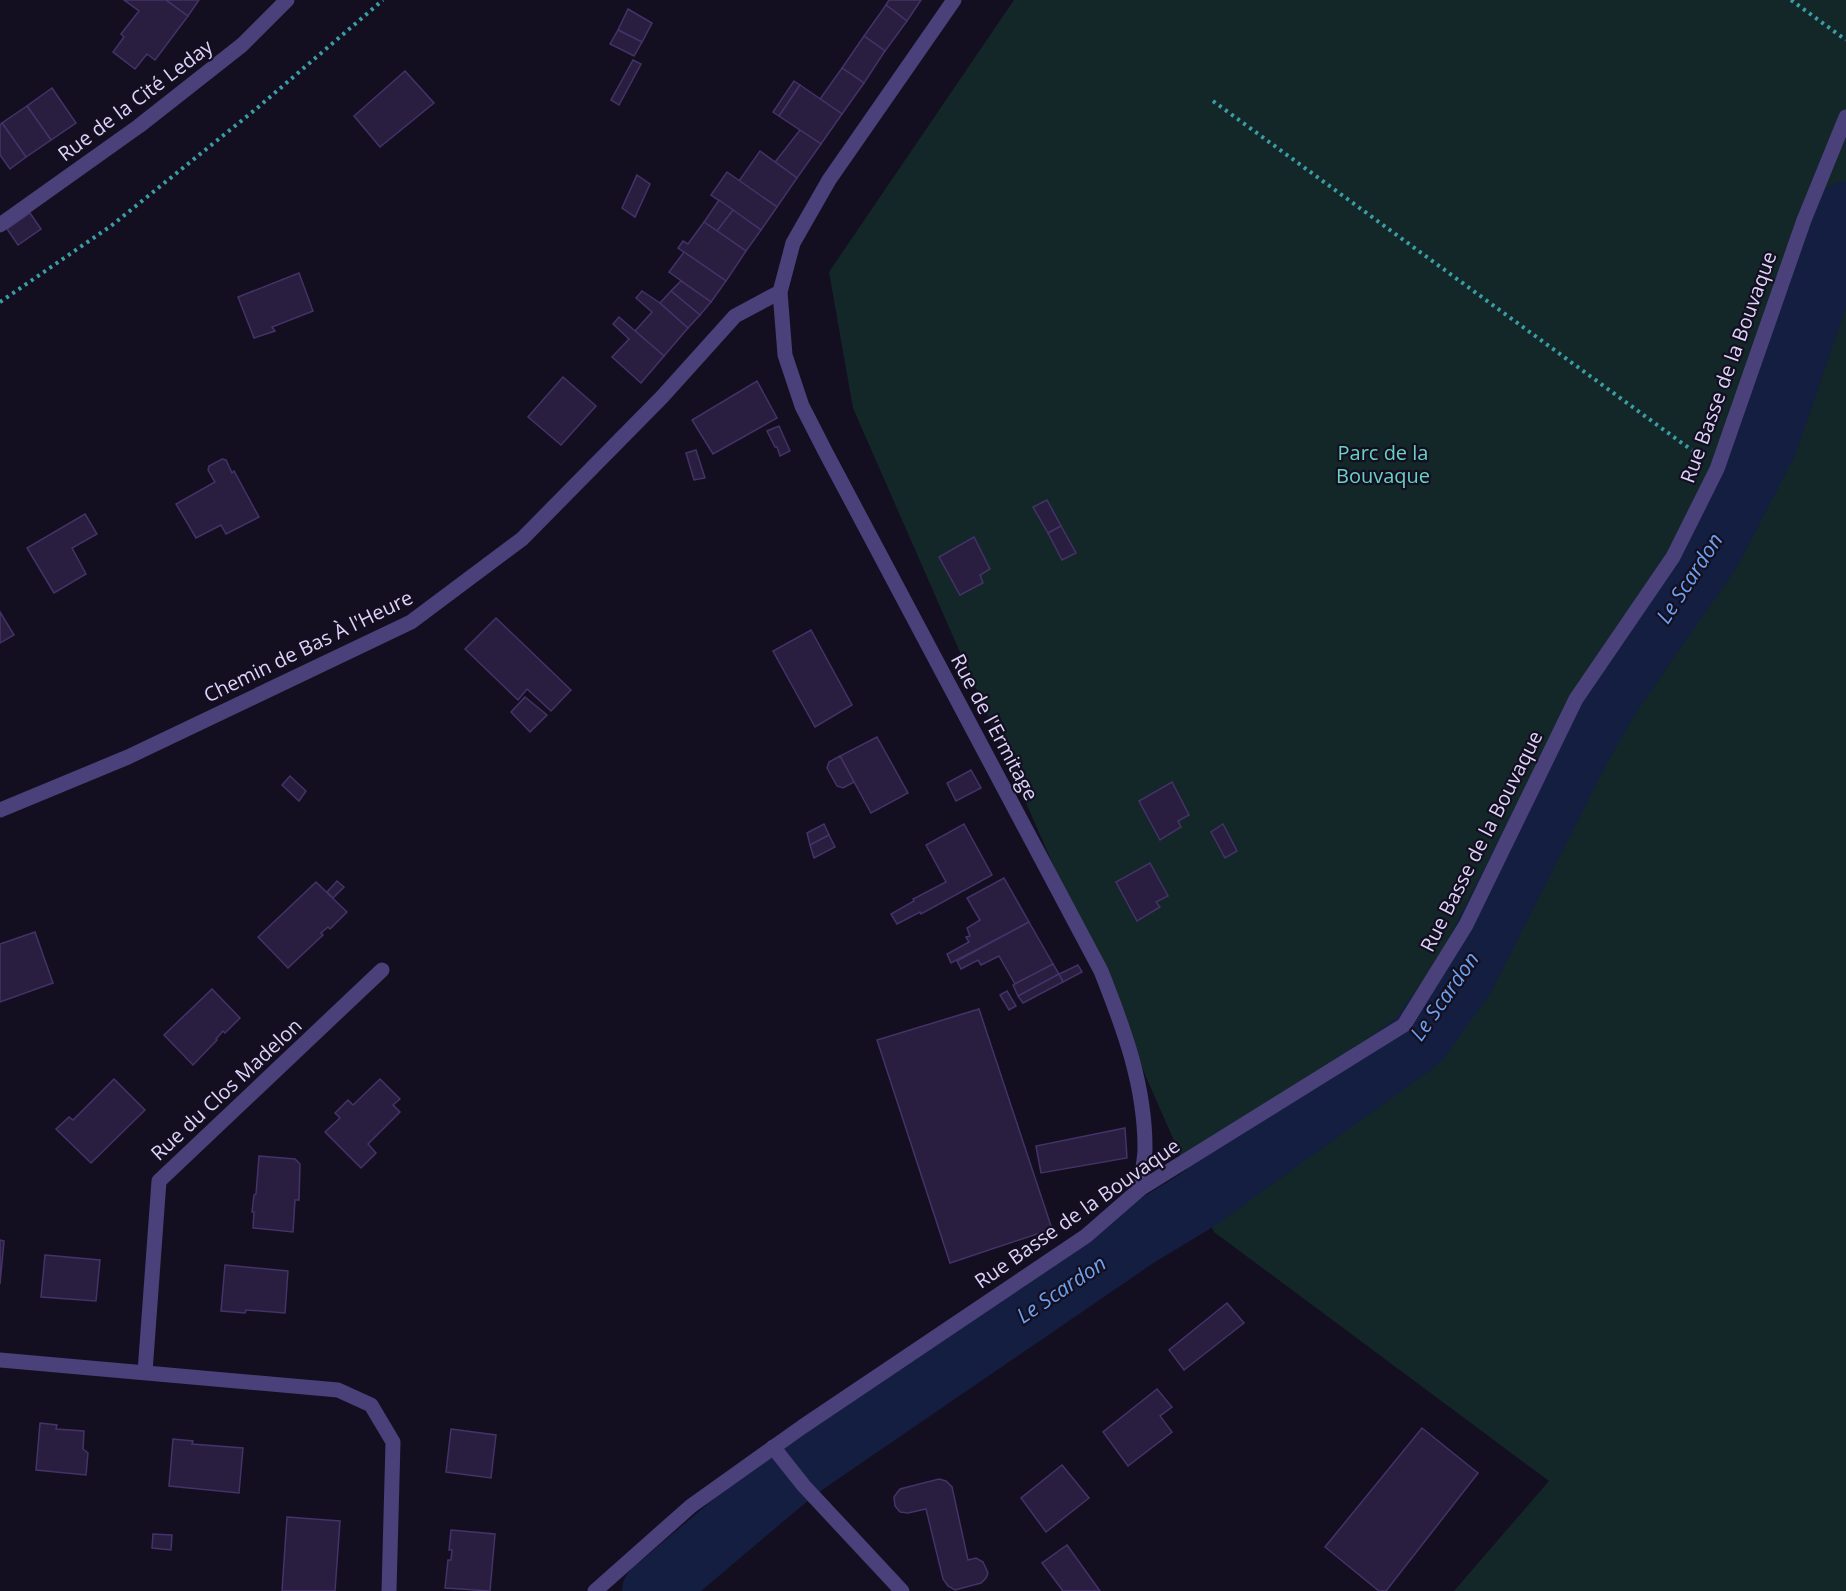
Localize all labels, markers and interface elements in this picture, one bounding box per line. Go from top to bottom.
street label: Rue de la Cité Leday [52,32,219,167]
street label: Rue Basse de la Bouvaque [1673,247,1783,487]
park label: Parc de la Bouvaque [1336,439,1430,489]
water label: Le Scardon [1649,527,1729,629]
street label: Chemin de Bas À l'Heure [199,584,417,708]
street label: Rue de l'Ermitage [945,649,1045,805]
street label: Rue Basse de la Bouvaque [1413,726,1549,956]
water label: Le Scardon [1403,946,1485,1046]
street label: Rue du Clos Madelon [145,1012,307,1166]
street label: Rue Basse de la Bouvaque [969,1132,1185,1294]
water label: Le Scardon [1011,1249,1111,1329]

